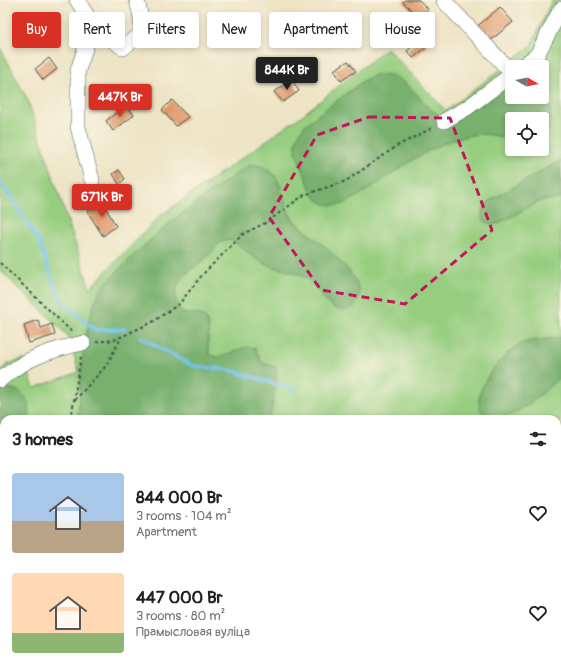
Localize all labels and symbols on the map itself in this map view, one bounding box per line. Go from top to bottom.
pin: 844K Br [250,57,324,91]
north arrow [505,60,549,104]
pin: 447K Br [83,84,157,118]
pin: 671K Br [65,184,139,218]

